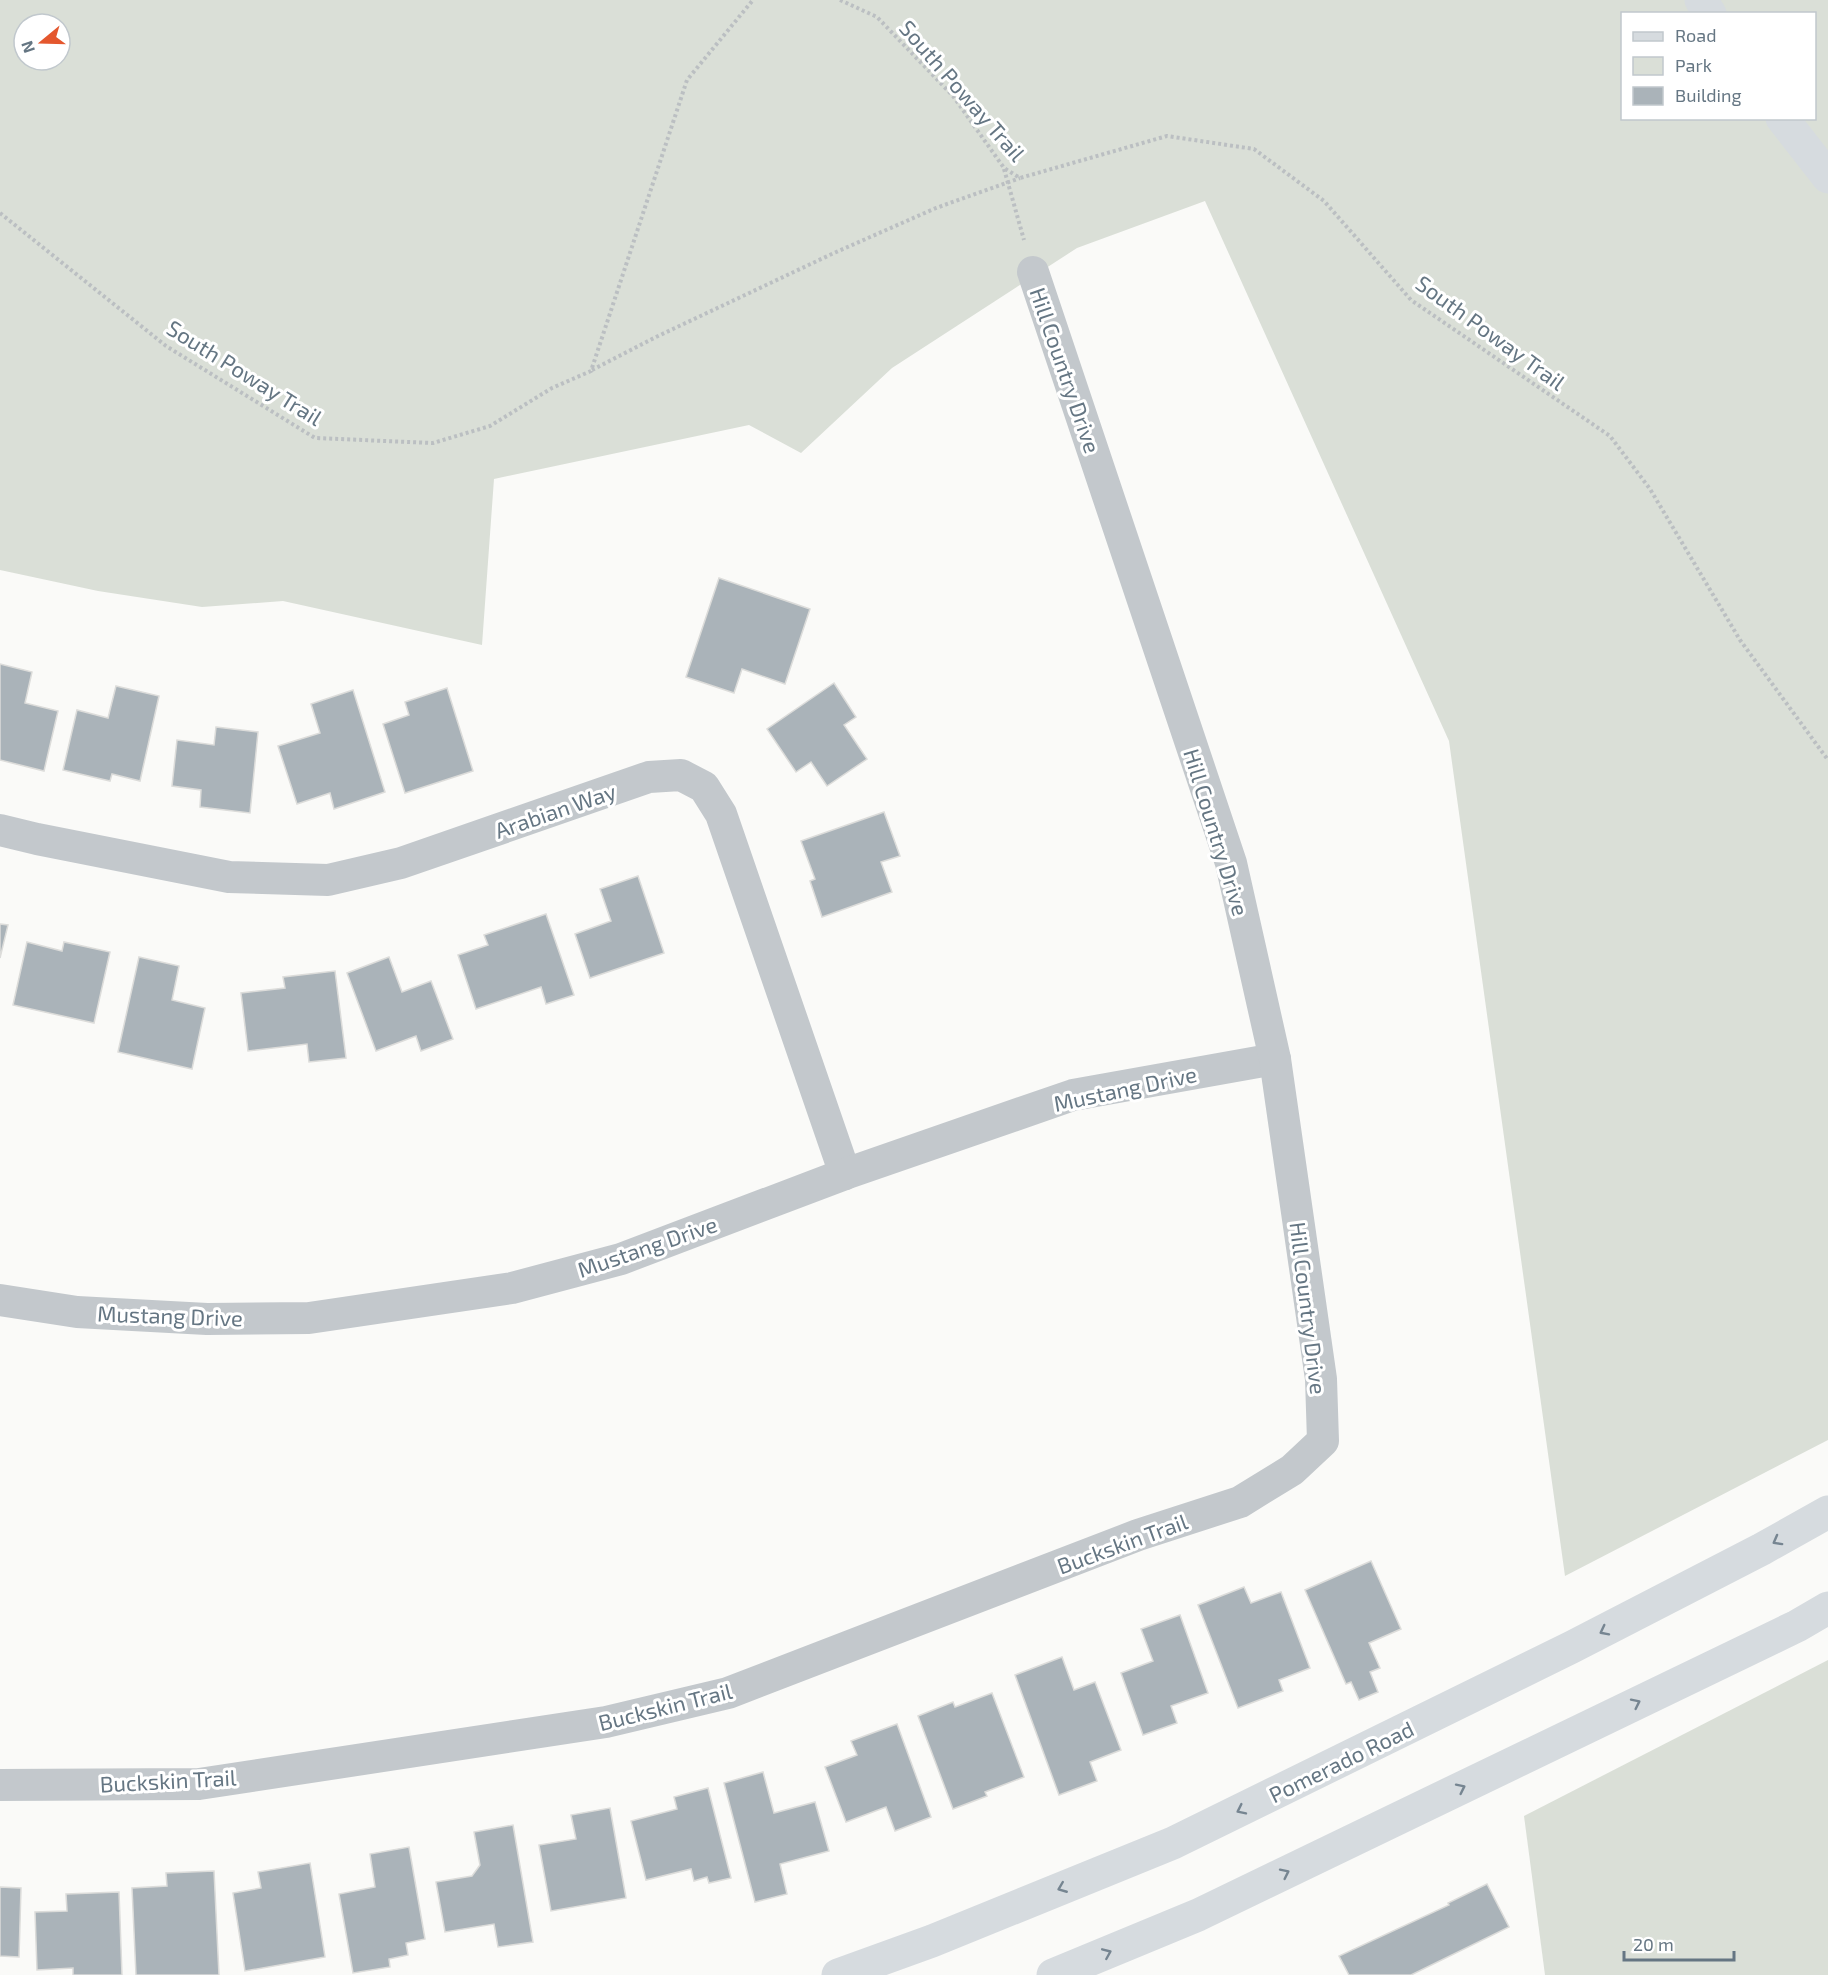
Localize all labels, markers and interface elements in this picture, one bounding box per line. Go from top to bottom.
north arrow [12,12,72,72]
legend [1621,12,1816,120]
street label: South Poway Trail [895,14,1032,166]
text: Road [1675,24,1716,46]
text: N [16,38,38,56]
text: Park [1675,54,1712,76]
text: Building [1675,84,1742,106]
street label: South Poway Trail [1411,269,1571,395]
street label: Hill Country Drive [1025,284,1107,456]
street label: South Poway Trail [163,314,328,430]
street label: Hill Country Drive [1179,745,1255,919]
street label: Arabian Way [491,777,619,843]
street label: Mustang Drive [1051,1060,1199,1116]
street label: Mustang Drive [574,1210,720,1282]
street label: Hill Country Drive [1286,1220,1332,1396]
street label: Mustang Drive [97,1299,243,1331]
street label: Buckskin Trail [1053,1507,1191,1579]
one-way arrow [1773,1533,1783,1545]
one-way arrow [1599,1623,1610,1635]
street label: Buckskin Trail [595,1677,735,1735]
one-way arrow [1630,1699,1641,1710]
street label: Pomerado Road [1264,1715,1418,1807]
street label: Buckskin Trail [99,1763,237,1797]
one-way arrow [1454,1783,1465,1795]
one-way arrow [1236,1802,1247,1814]
one-way arrow [1279,1868,1290,1880]
one-way arrow [1058,1881,1069,1893]
scale bar [1624,1924,1734,1962]
text: 20 m [1633,1933,1674,1955]
one-way arrow [1101,1948,1112,1960]

